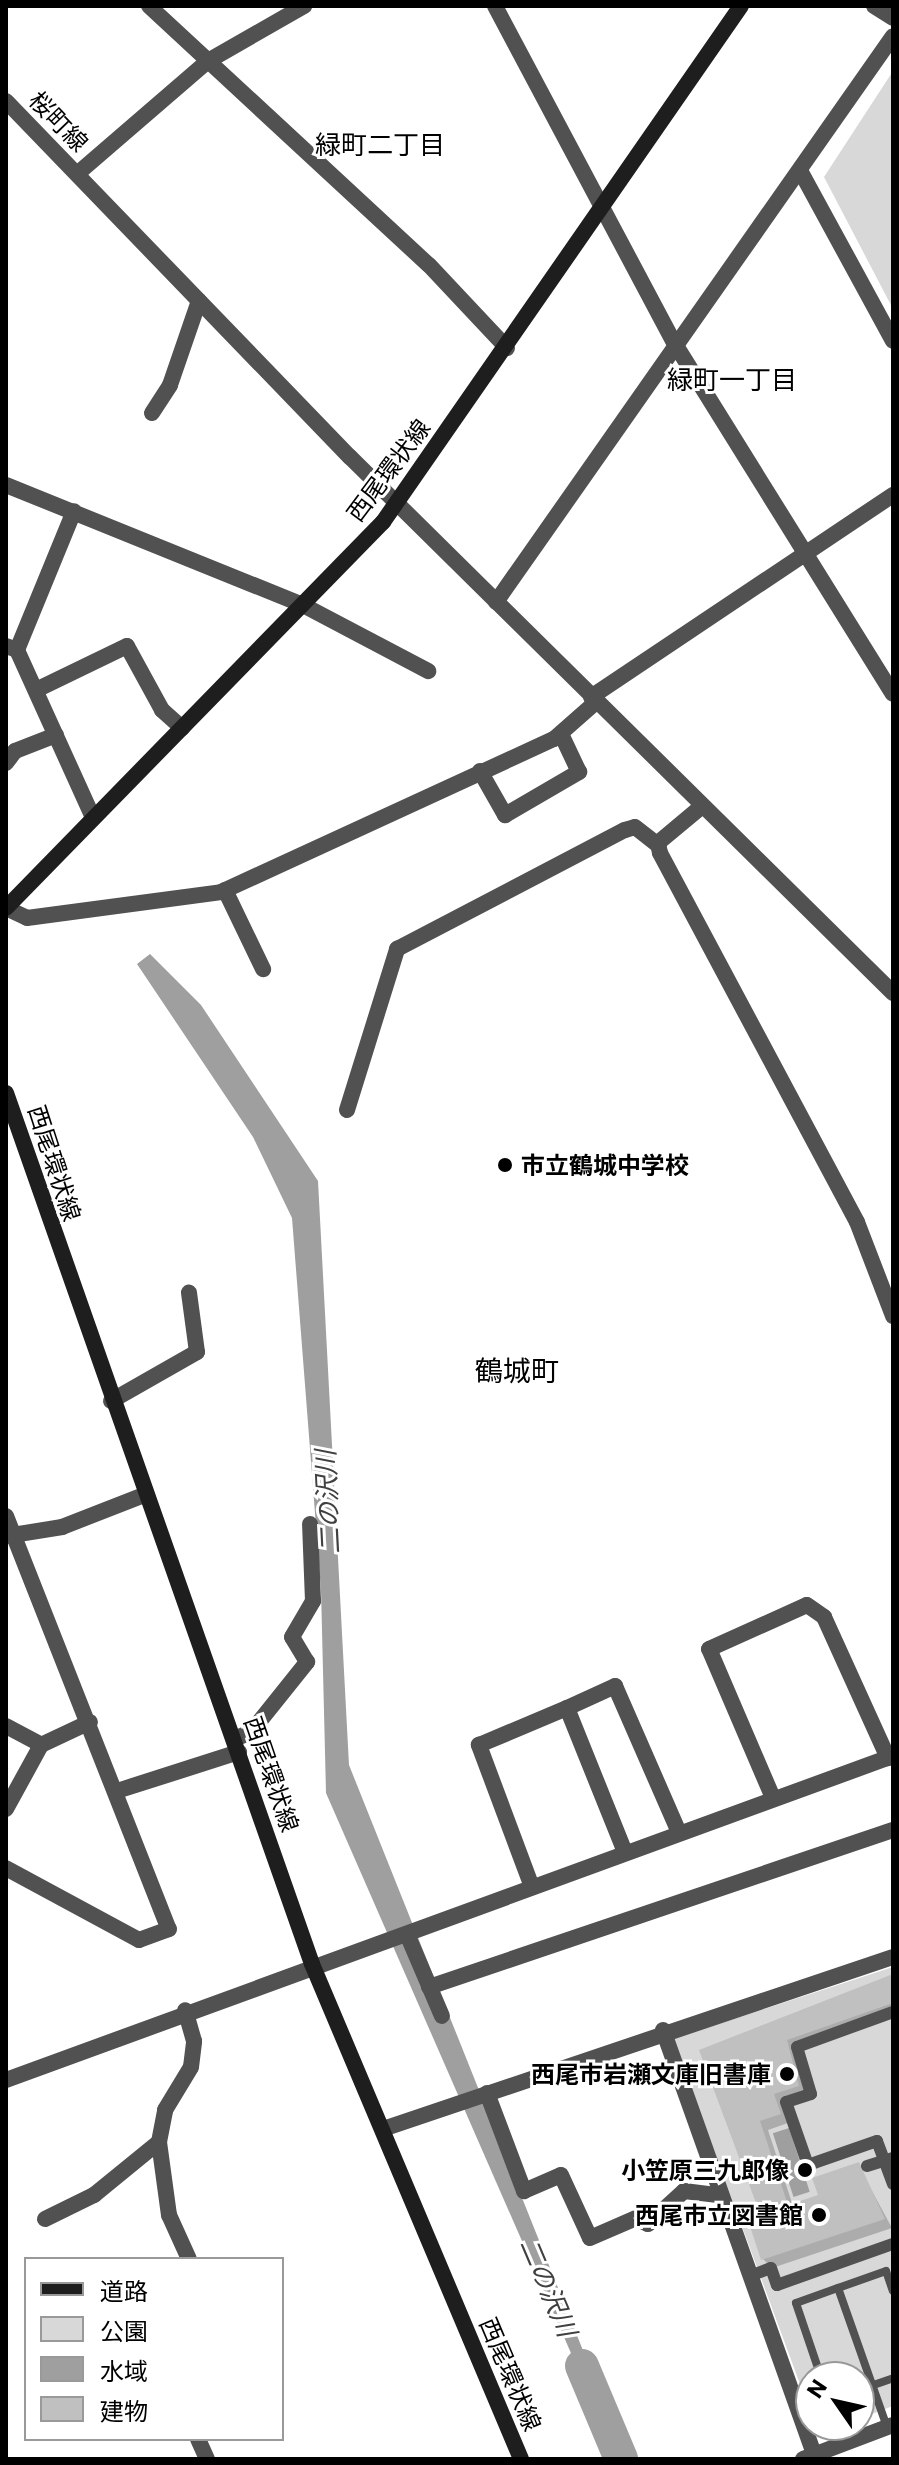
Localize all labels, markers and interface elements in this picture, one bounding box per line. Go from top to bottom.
street label: 桜町線 [24,85,94,157]
district label: 緑町二丁目 [315,128,445,160]
district label: 緑町一丁目 [667,363,797,395]
street label: 西尾環状線 [340,413,436,527]
street label: 西尾環状線 [23,1101,87,1225]
place label: 市立鶴城中学校 [521,1151,689,1179]
marker: 市立鶴城中学校 [496,1156,514,1174]
district label: 鶴城町 [475,1353,559,1387]
water label: 二の沢川 [309,1449,345,1555]
street label: 西尾環状線 [239,1713,305,1835]
place label: 西尾市岩瀬文庫旧書庫 [531,2060,771,2088]
marker: 西尾市岩瀬文庫旧書庫 [778,2065,796,2083]
place label: 小笠原三九郎像 [621,2156,789,2184]
marker: 小笠原三九郎像 [796,2161,814,2179]
place label: 西尾市立図書館 [635,2201,803,2229]
marker: 西尾市立図書館 [810,2206,828,2224]
water label: 二の沢川 [514,2233,584,2341]
legend [24,2257,284,2441]
text: 道路 [100,2276,148,2305]
street label: 西尾環状線 [474,2313,548,2435]
text: 公園 [100,2316,148,2345]
text: 水域 [100,2356,148,2385]
north arrow [795,2361,875,2441]
text: N [801,2374,832,2403]
text: 建物 [100,2396,148,2425]

